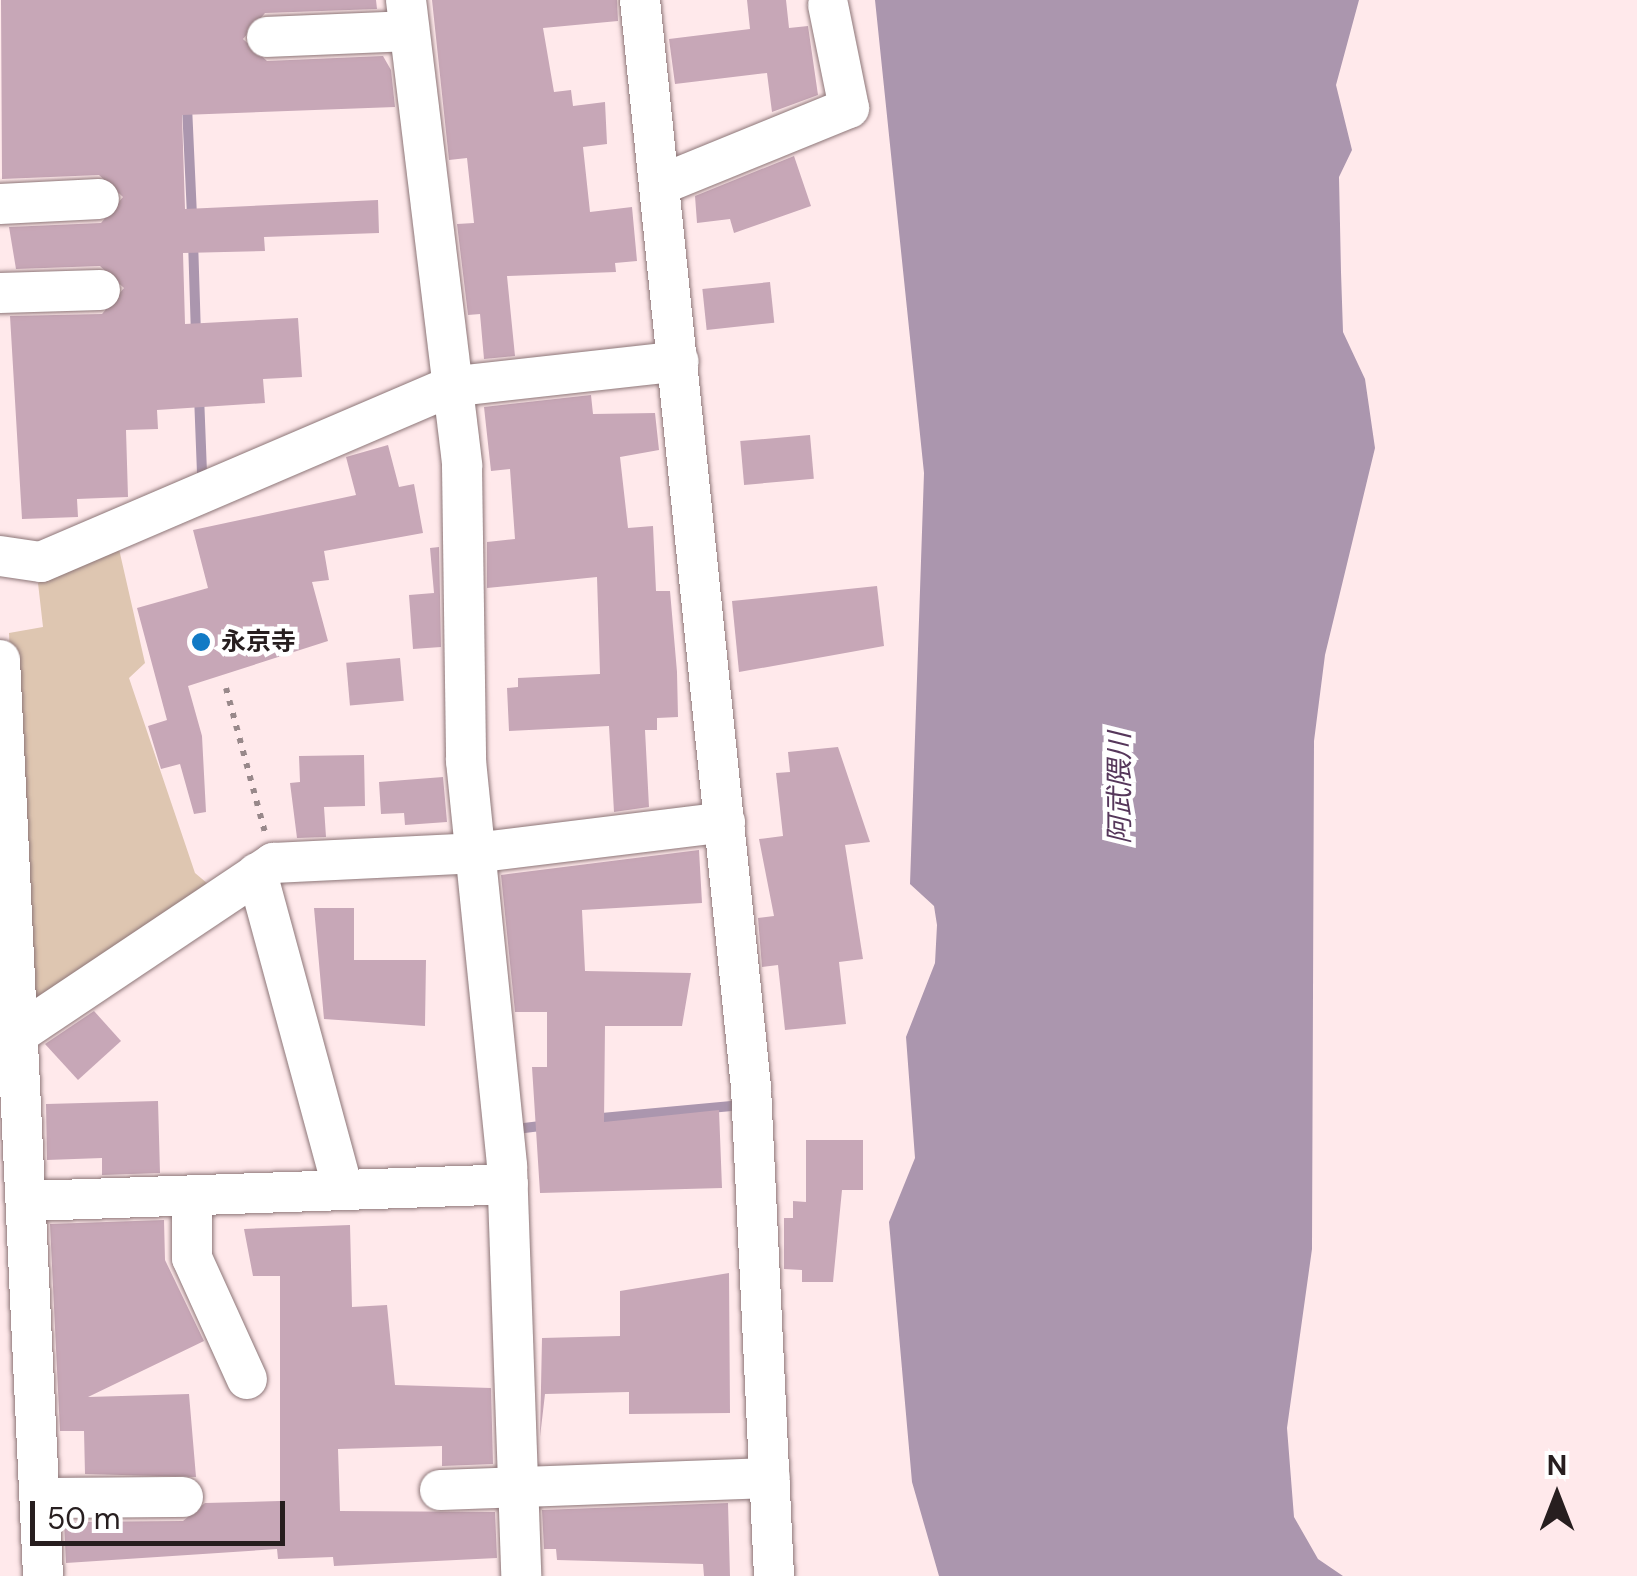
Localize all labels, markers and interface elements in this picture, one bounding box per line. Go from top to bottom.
place label: 永京寺 [221,627,296,657]
marker: 永京寺 [190,631,212,653]
water label: 阿武隈川 [1103,732,1137,844]
north arrow [1507,1446,1607,1546]
text: N [1547,1447,1567,1484]
scale bar [35,1481,290,1543]
text: 50 m [47,1499,121,1538]

